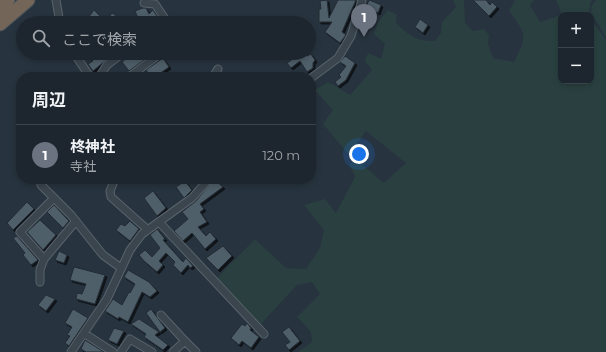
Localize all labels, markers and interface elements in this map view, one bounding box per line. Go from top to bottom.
pin: 1 [351,4,377,37]
map controls [558,12,594,84]
button: + [558,12,594,48]
search box [16,16,316,60]
icon: search [30,27,52,49]
text: ここで検索 [62,30,137,49]
button: − [558,48,594,84]
text: 周辺 [32,90,66,110]
text: 柊神社 [70,137,115,156]
your location [349,144,369,164]
text: 1 [42,147,48,163]
text: 120 m [262,147,300,163]
text: 寺社 [70,158,96,174]

